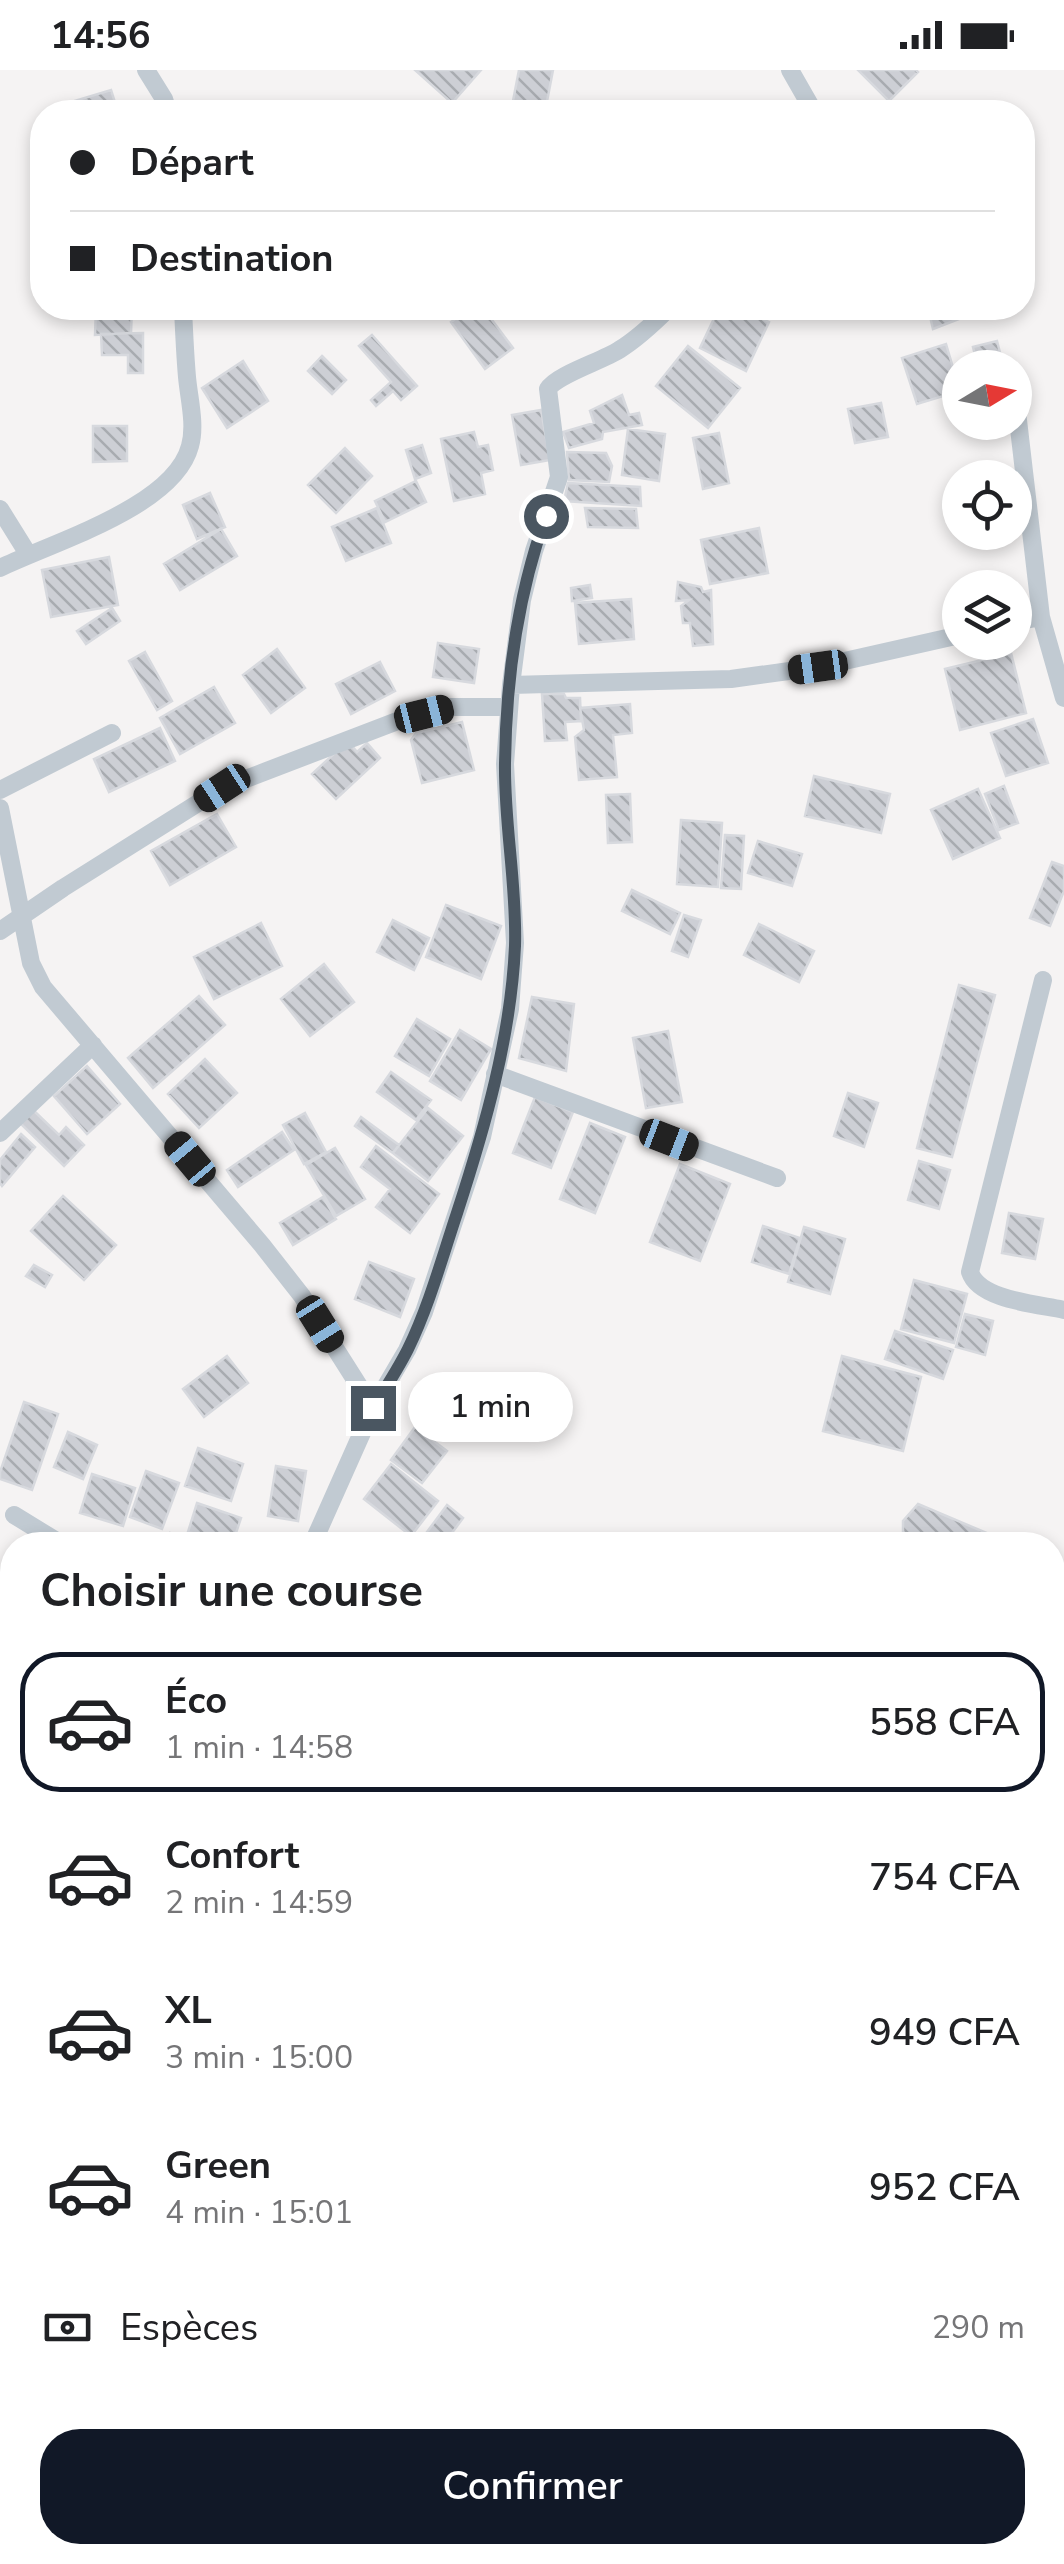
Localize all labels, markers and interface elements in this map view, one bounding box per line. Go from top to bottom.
text: 14:56 [50,10,151,61]
text: Départ [130,137,254,188]
text: Destination [130,233,334,284]
north arrow [942,350,1032,440]
map controls [942,350,1032,660]
button: locate [942,460,1032,550]
route start [524,494,569,539]
button: layers [942,570,1032,660]
car [786,648,850,686]
car [391,692,457,736]
car [189,759,255,817]
car [636,1115,702,1165]
car [159,1126,221,1192]
car [291,1291,349,1357]
callout: 1 min [408,1373,573,1443]
text: 1 min [450,1385,531,1428]
route end [351,1386,396,1431]
text: Choisir une course [40,1561,423,1622]
text: Éco [165,1675,227,1726]
icon: car [45,1677,135,1767]
text: 558 CFA [869,1697,1020,1748]
text: 1 min · 14:58 [165,1726,353,1769]
text: Confort [165,1830,299,1881]
icon: car [45,1832,135,1922]
text: 754 CFA [869,1852,1020,1903]
text: 2 min · 14:59 [165,1881,353,1924]
text: XL [165,1985,212,2036]
icon: car [45,1987,135,2077]
text: 949 CFA [869,2007,1020,2058]
text: 3 min · 15:00 [165,2036,353,2079]
text: Green [165,2140,271,2191]
icon: car [45,2142,135,2232]
text: 952 CFA [869,2162,1020,2213]
text: 4 min · 15:01 [165,2191,353,2234]
icon: cash [40,2300,95,2355]
text: Espèces [120,2302,258,2353]
text: 290 m [932,2306,1025,2349]
button: Confirmer [40,2429,1025,2544]

